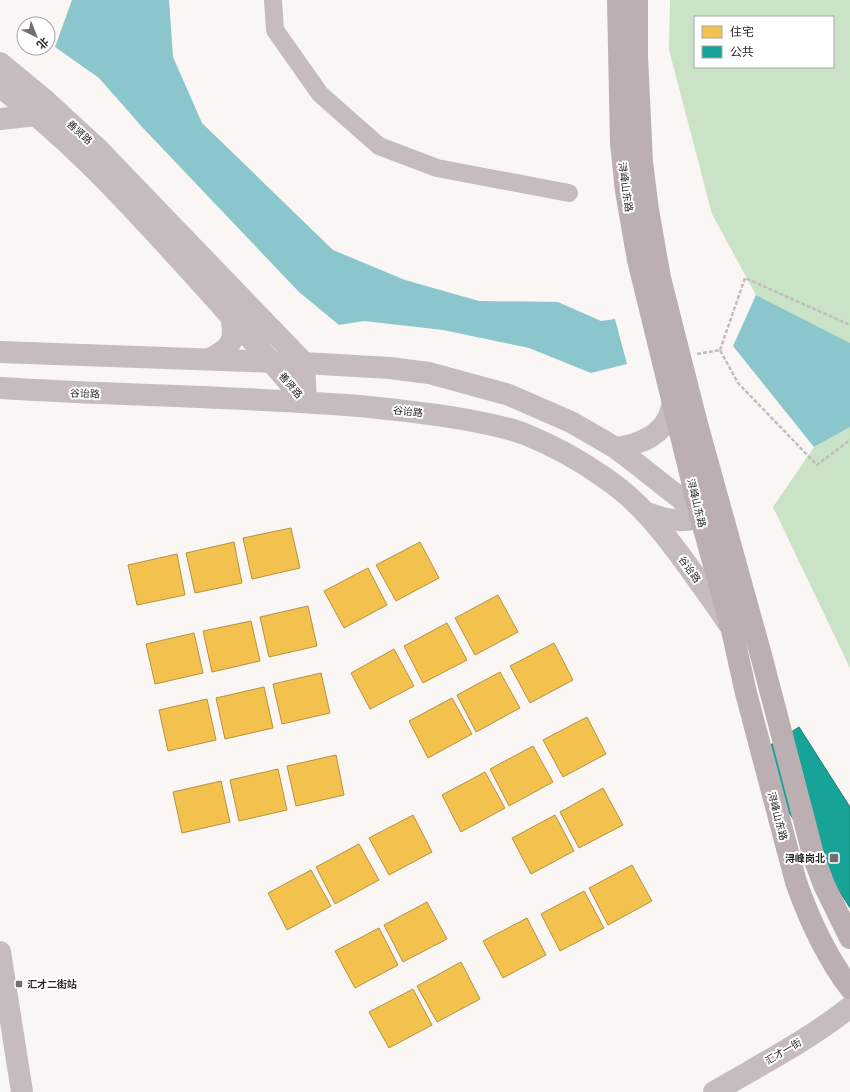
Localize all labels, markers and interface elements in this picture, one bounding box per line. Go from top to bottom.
north arrow [16,16,56,56]
legend [694,16,834,68]
text: 住宅 [730,25,754,39]
text: 北 [34,34,51,51]
text: 公共 [730,45,754,59]
street label: 善贤路 [64,118,94,147]
street label: 浔峰山东路 [616,162,634,213]
street label: 善贤路 [276,370,305,401]
street label: 谷诒路 [70,387,100,401]
street label: 谷诒路 [392,404,423,420]
street label: 浔峰山东路 [684,478,708,529]
street label: 谷诒路 [676,554,703,585]
street label: 浔峰山东路 [765,791,789,842]
marker: 浔峰岗北 [828,852,840,864]
place label: 浔峰岗北 [785,853,825,865]
marker: 汇才二街站 [14,979,24,989]
place label: 汇才二街站 [27,979,77,991]
street label: 汇才一街 [763,1036,804,1067]

